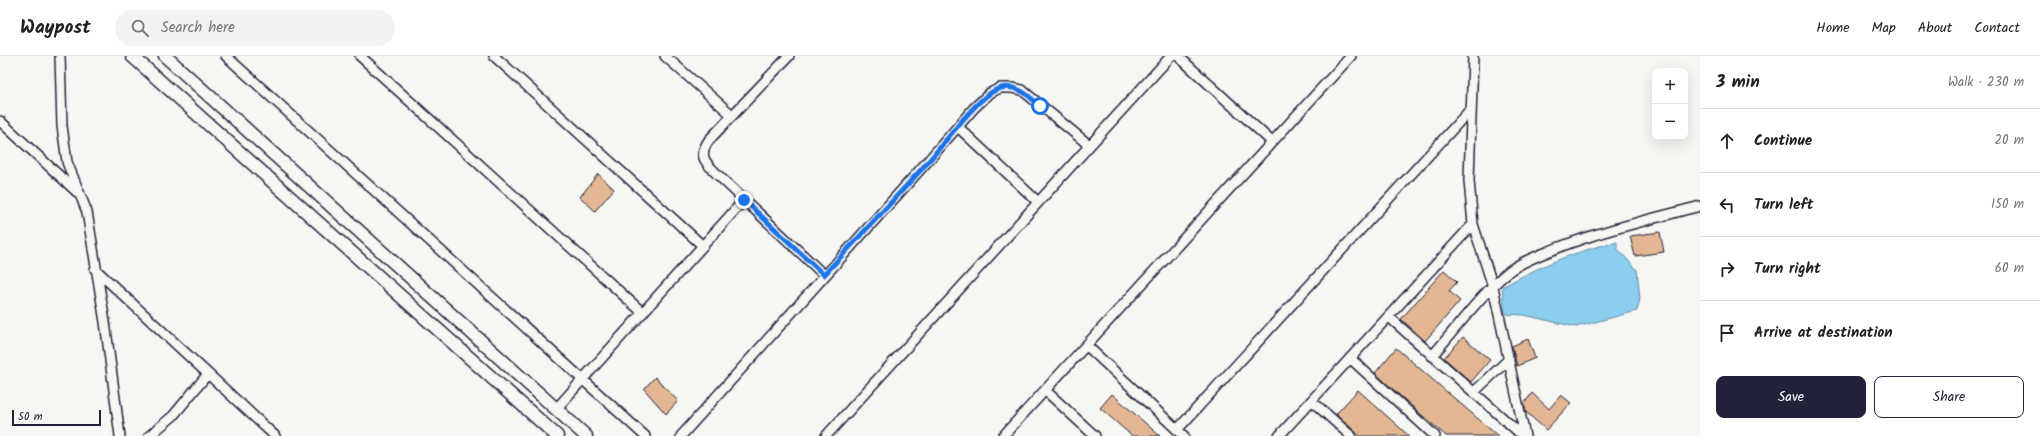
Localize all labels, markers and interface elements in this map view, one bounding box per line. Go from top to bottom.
search box [115,10,395,46]
text: Waypost [20,13,91,43]
text: Search here [161,16,235,40]
icon: search [129,17,151,39]
text: Home [1816,17,1850,39]
text: Map [1872,17,1896,39]
text: About [1918,17,1952,39]
text: Contact [1974,17,2020,39]
map controls [1652,68,1688,140]
button: + [1652,68,1688,104]
text: 3 min [1716,69,1760,96]
text: Walk · 230 m [1948,72,2024,93]
route start [1031,97,1049,115]
button: − [1652,104,1688,140]
text: Continue [1754,129,1812,153]
icon: ahead [1716,130,1738,152]
text: 20 m [1994,130,2024,151]
route end [735,191,753,209]
text: Turn left [1754,193,1814,217]
icon: left [1716,194,1738,216]
text: 150 m [1991,194,2024,215]
text: Turn right [1754,257,1821,281]
icon: right [1716,258,1738,280]
text: 60 m [1995,258,2024,279]
text: Arrive at destination [1754,321,1893,345]
icon: arrive [1716,322,1738,344]
button: Save [1716,376,1866,418]
button: Share [1874,376,2024,418]
scale bar [12,408,101,427]
text: 50 m [18,408,43,426]

